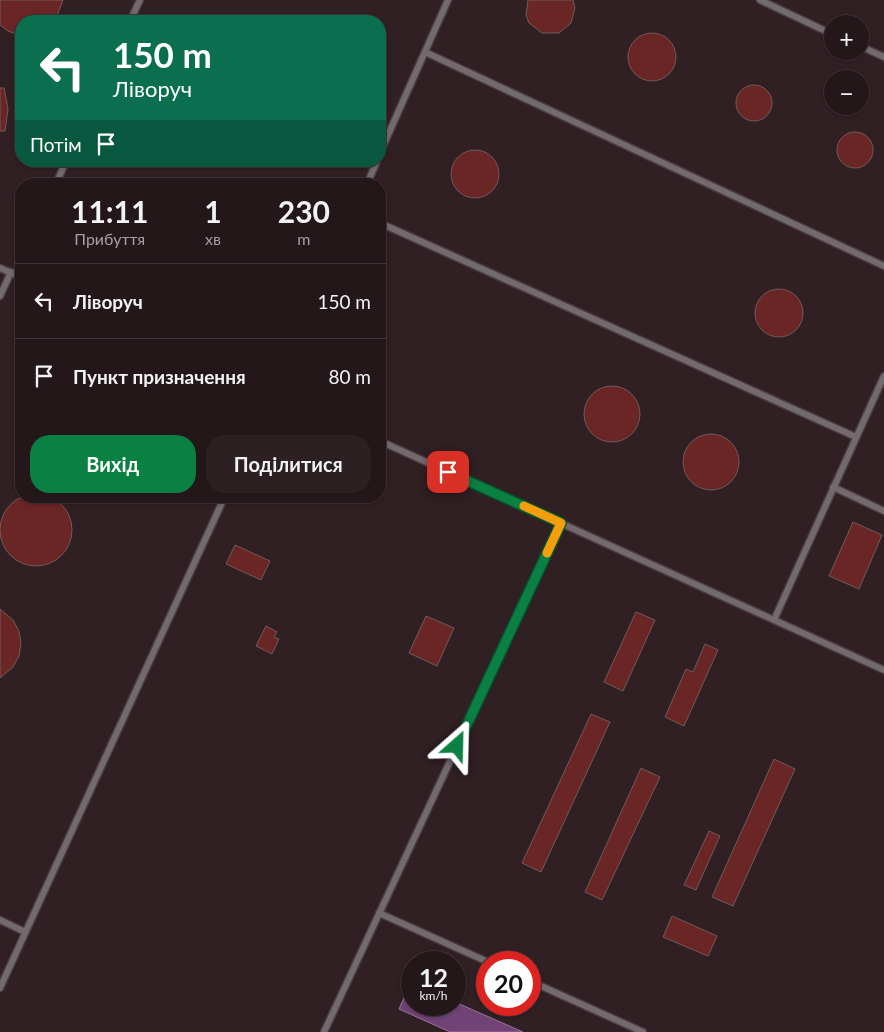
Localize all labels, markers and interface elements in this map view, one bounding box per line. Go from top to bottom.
map controls [824,15,869,115]
button: + [824,15,869,60]
text: 150 m [113,33,212,75]
icon: left [30,35,95,100]
button: − [824,70,869,115]
text: Ліворуч [113,75,192,102]
icon: arrive [92,130,120,158]
text: Потім [30,133,82,156]
text: 11:11 [71,193,148,229]
text: 1 [204,193,222,229]
text: 230 [278,193,330,229]
text: Прибуття [74,229,145,248]
text: хв [205,229,221,248]
text: m [297,229,310,248]
icon: left [30,287,58,315]
text: Ліворуч [73,290,143,313]
text: 150 m [317,290,371,313]
icon: arrive [30,362,58,390]
text: Пункт призначення [73,365,246,388]
text: 80 m [328,365,371,388]
button: Вихід [30,435,196,493]
button: Поділитися [206,435,371,493]
pin [427,451,469,493]
icon: arrive [434,458,462,486]
position arrow [430,719,482,771]
speed limit sign: 20 [476,951,541,1016]
text: 12 [419,962,448,992]
text: km/h [419,988,448,1003]

